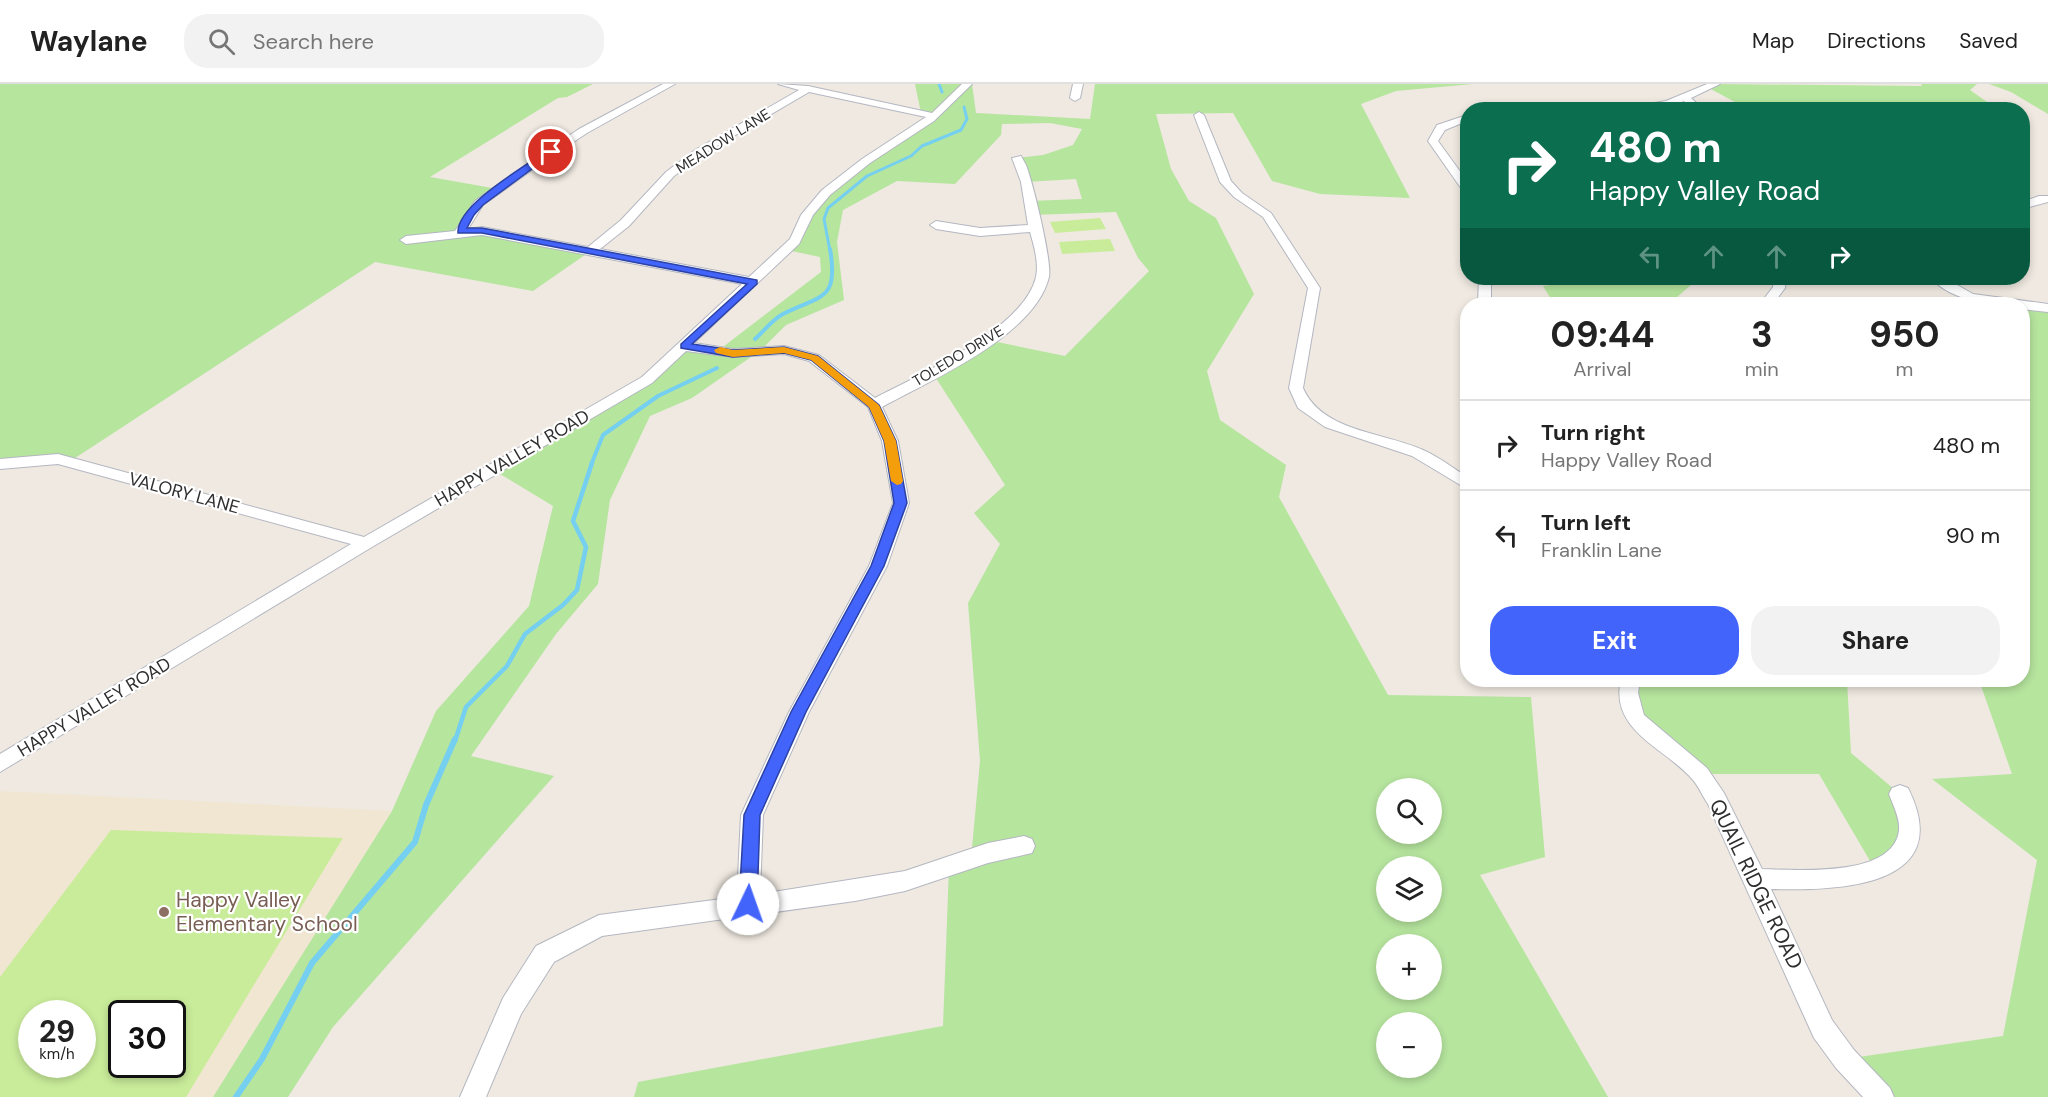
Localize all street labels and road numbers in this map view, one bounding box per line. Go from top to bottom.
street label: MEADOW LANE [672,104,774,178]
street label: TOLEDO DRIVE [909,321,1007,391]
street label: HAPPY VALLEY ROAD [430,404,594,512]
street label: VALORY LANE [126,467,242,519]
street label: HAPPY VALLEY ROAD [13,652,175,762]
street label: QUAIL RIDGE ROAD [1703,794,1809,974]

